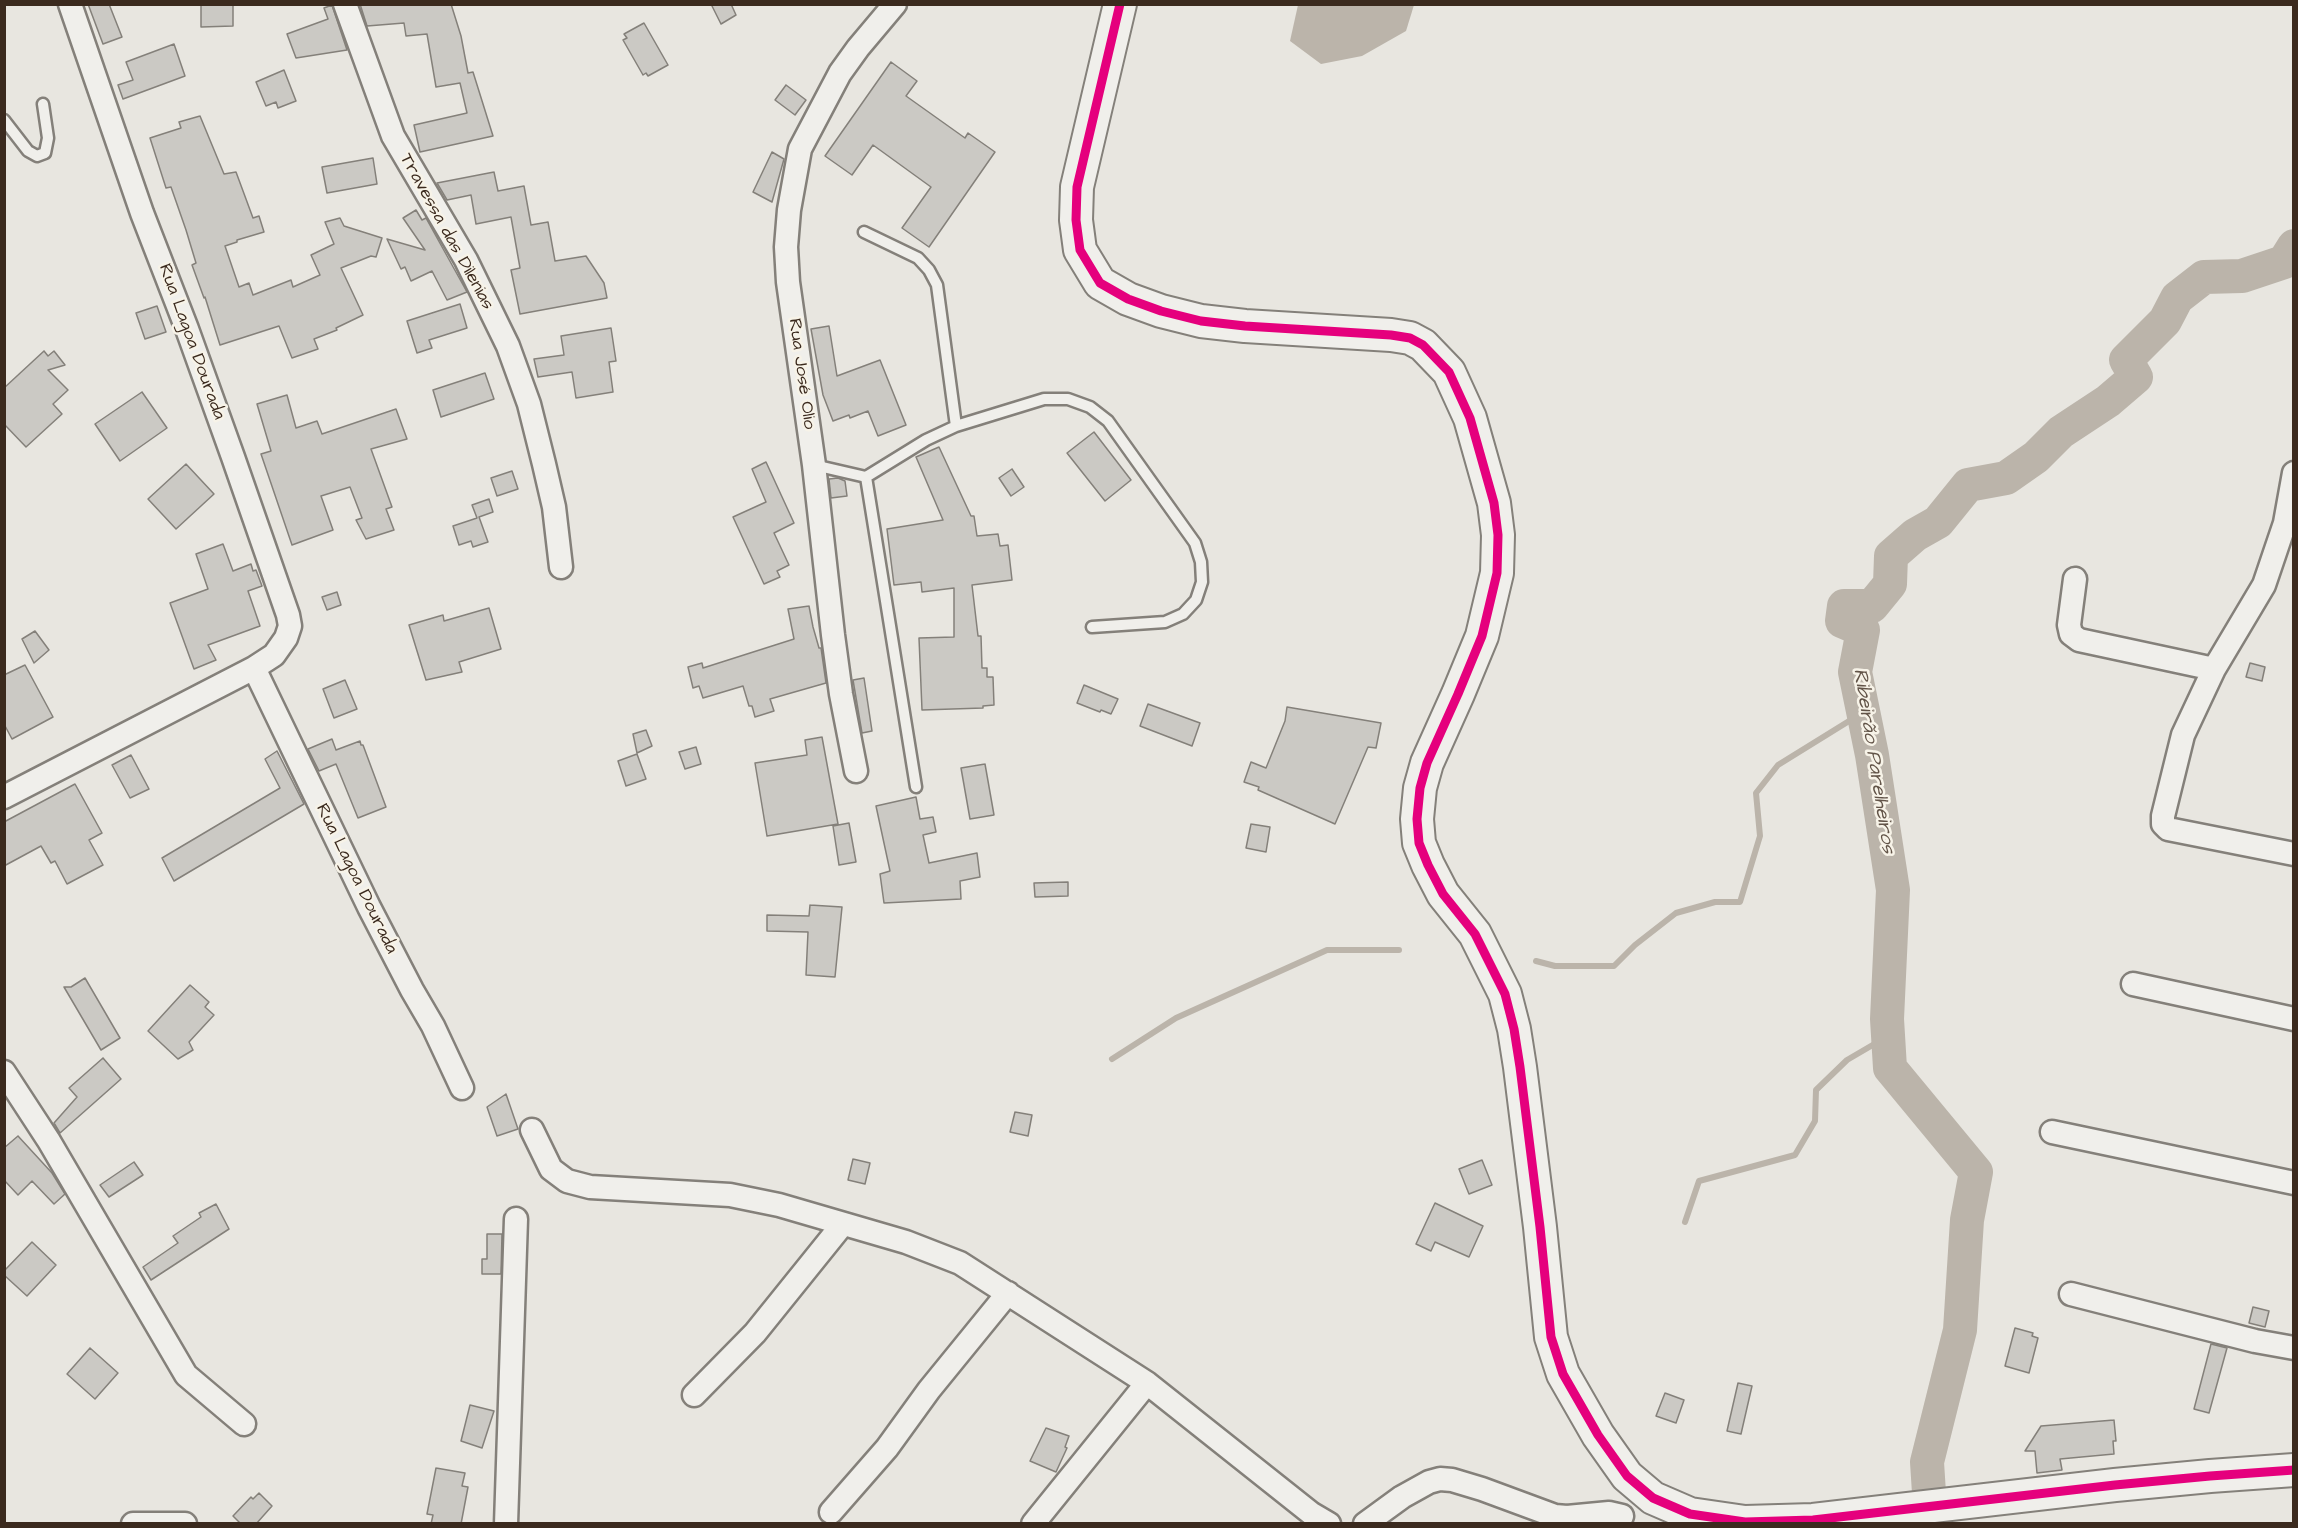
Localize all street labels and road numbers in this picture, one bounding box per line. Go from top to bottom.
street label: Travessa das Dilenias [394,150,498,314]
street label: Rua Lagoa Dourada [153,261,229,423]
street label: Rua José Olio [783,317,819,431]
street label: Rua Lagoa Dourada [310,800,402,958]

